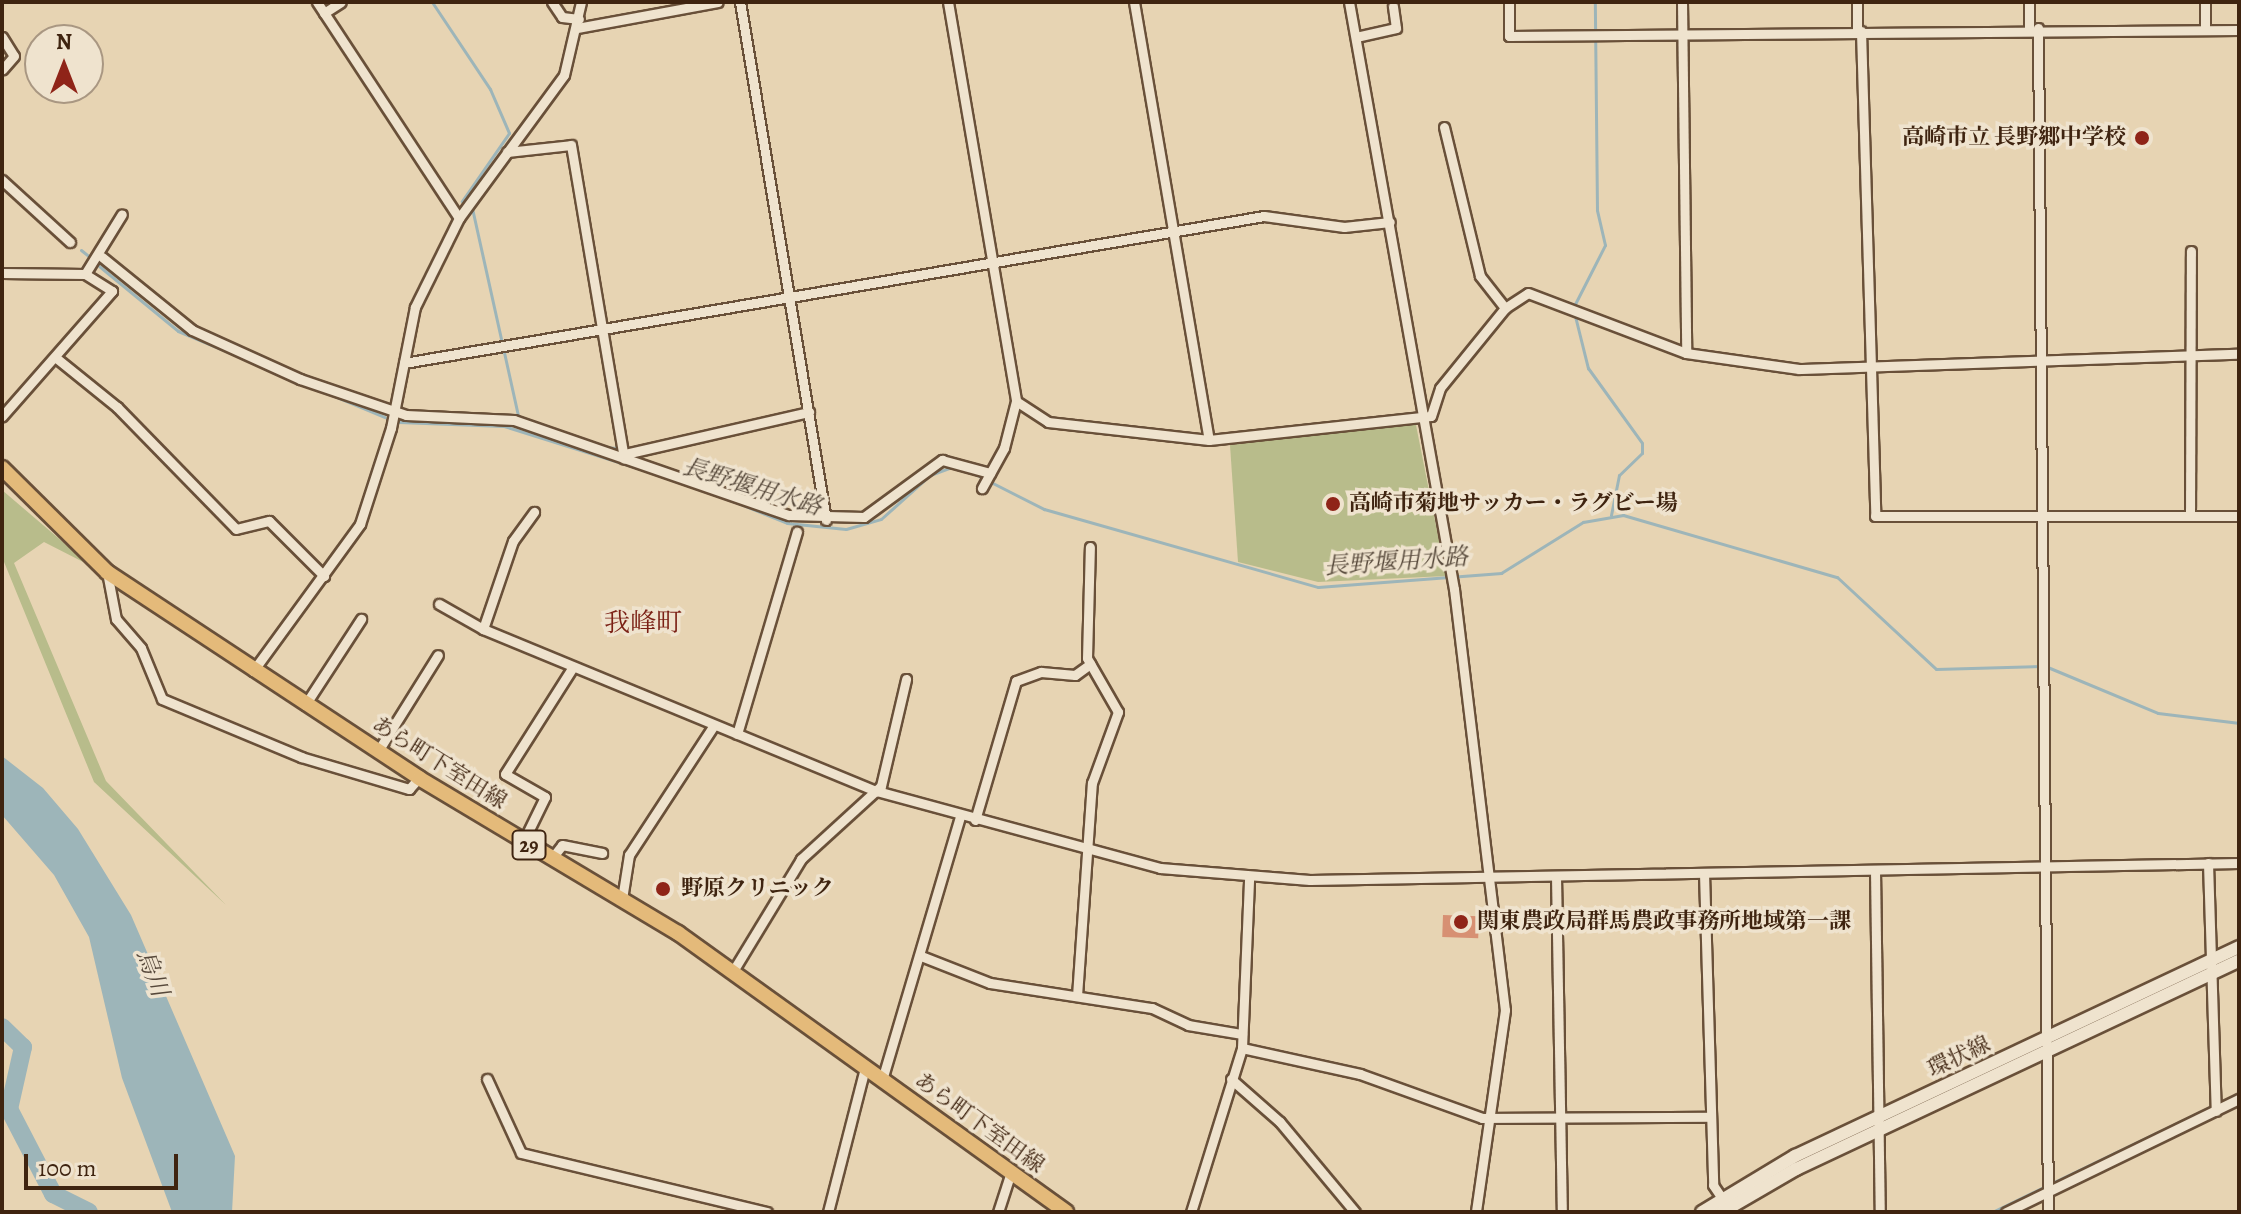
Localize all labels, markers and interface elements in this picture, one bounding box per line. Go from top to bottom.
north arrow [24,24,104,104]
text: N [56,27,72,57]
place label: 高崎市立 長野郷中学校 [1902,125,2126,151]
marker: 高崎市立 長野郷中学校 [2133,129,2151,147]
water label: 長野堰用水路 [679,452,825,522]
place label: 高崎市菊地サッカー・ラグビー場 [1349,491,1678,517]
marker: 高崎市菊地サッカー・ラグビー場 [1324,495,1342,513]
water label: 長野堰用水路 [1323,543,1469,581]
district label: 我峰町 [604,607,682,639]
street label: あら町下室田線 [367,711,511,815]
road number: 29 [511,829,547,861]
place label: 野原クリニック [681,876,835,902]
marker: 野原クリニック [652,878,674,900]
place label: 関東農政局群馬農政事務所地域第一課 [1477,909,1851,935]
marker: 関東農政局群馬農政事務所地域第一課 [1452,913,1470,931]
water label: 烏川 [130,945,174,1001]
street label: 環状線 [1924,1031,1994,1083]
street label: あら町下室田線 [909,1067,1049,1179]
scale bar [28,1138,182,1188]
text: 100 m [38,1152,97,1184]

